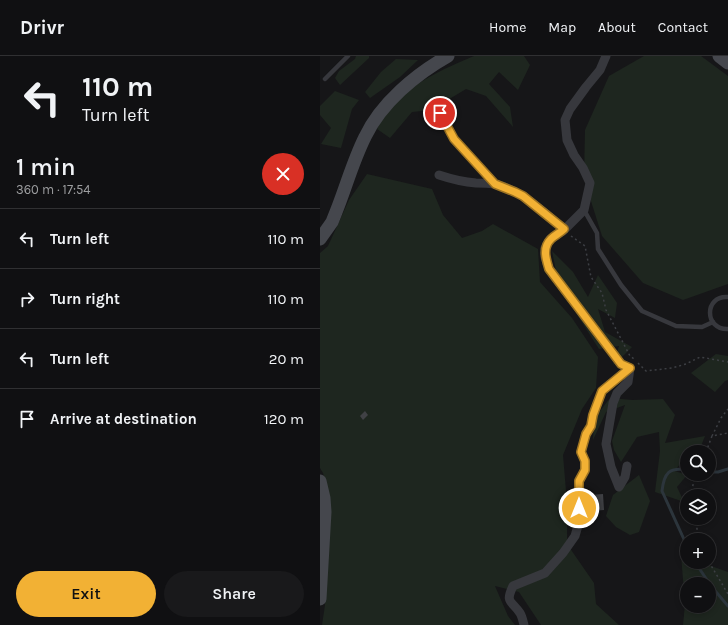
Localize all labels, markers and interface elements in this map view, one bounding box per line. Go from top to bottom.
text: Drivr [20,17,64,39]
text: Home [489,19,526,36]
text: Map [548,19,576,36]
text: About [598,19,636,36]
text: Contact [658,19,708,36]
text: 110 m [82,70,153,103]
icon: left [16,72,68,124]
pin [423,96,457,130]
icon: arrive [429,102,451,124]
text: Turn left [82,104,150,126]
text: 1 min [16,153,76,181]
button: close [262,153,304,195]
text: 360 m · 17:54 [16,182,91,197]
icon: left [16,228,38,250]
text: Turn left [50,230,109,248]
text: 110 m [268,230,304,248]
icon: right [16,288,38,310]
text: Turn right [50,290,120,308]
text: 110 m [268,290,304,308]
icon: left [16,348,38,370]
text: Turn left [50,350,109,368]
text: 20 m [269,350,304,368]
icon: arrive [16,408,38,430]
text: Arrive at destination [50,410,197,428]
text: 120 m [264,410,304,428]
map controls [680,445,716,613]
button: search [680,445,716,481]
position arrow [558,487,600,529]
button: layers [680,489,716,525]
button: + [680,533,716,569]
button: Exit [16,571,156,617]
button: Share [164,571,304,617]
button: − [680,577,716,613]

